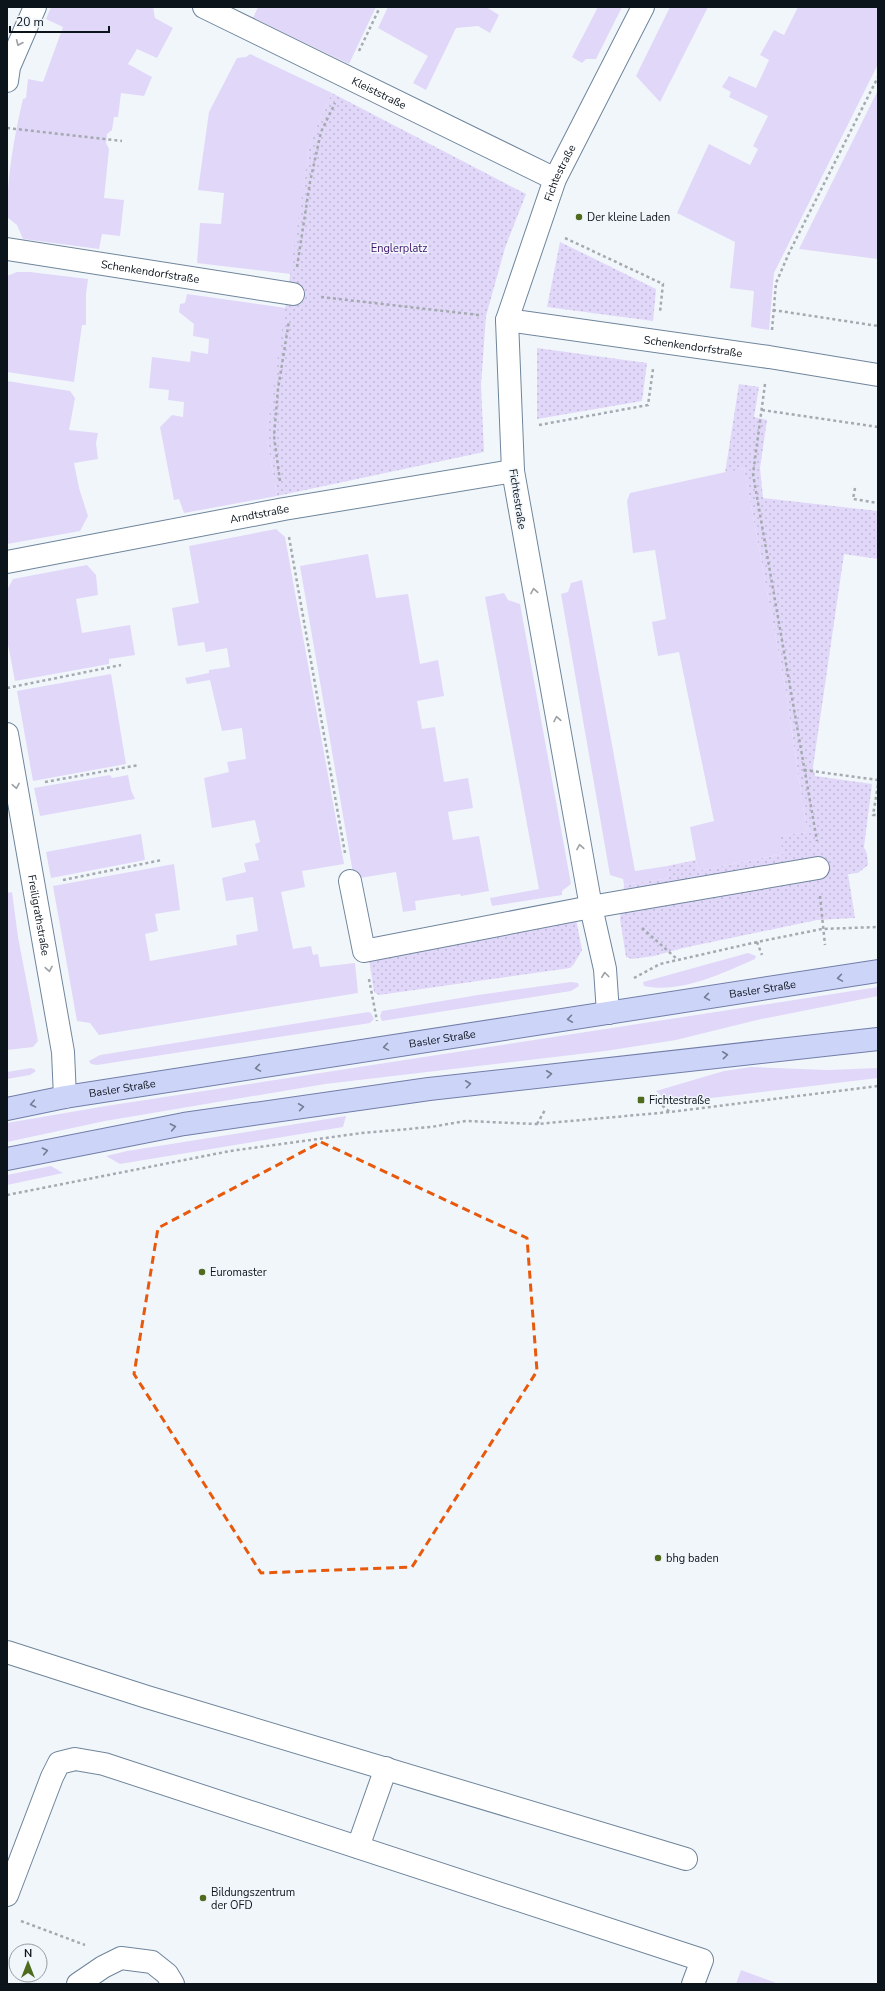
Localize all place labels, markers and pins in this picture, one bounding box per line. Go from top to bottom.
place label: Der kleine Laden [587,210,670,225]
marker: Der kleine Laden [574,212,584,222]
place label: Fichtestraße [649,1093,710,1108]
marker: Fichtestraße [636,1095,646,1105]
place label: Euromaster [210,1265,267,1280]
marker: Euromaster [197,1267,207,1277]
place label: bhg baden [666,1551,719,1566]
marker: bhg baden [653,1553,663,1563]
place label: Bildungszentrum der OFD [211,1885,295,1913]
marker: Bildungszentrum der OFD [198,1893,208,1903]

